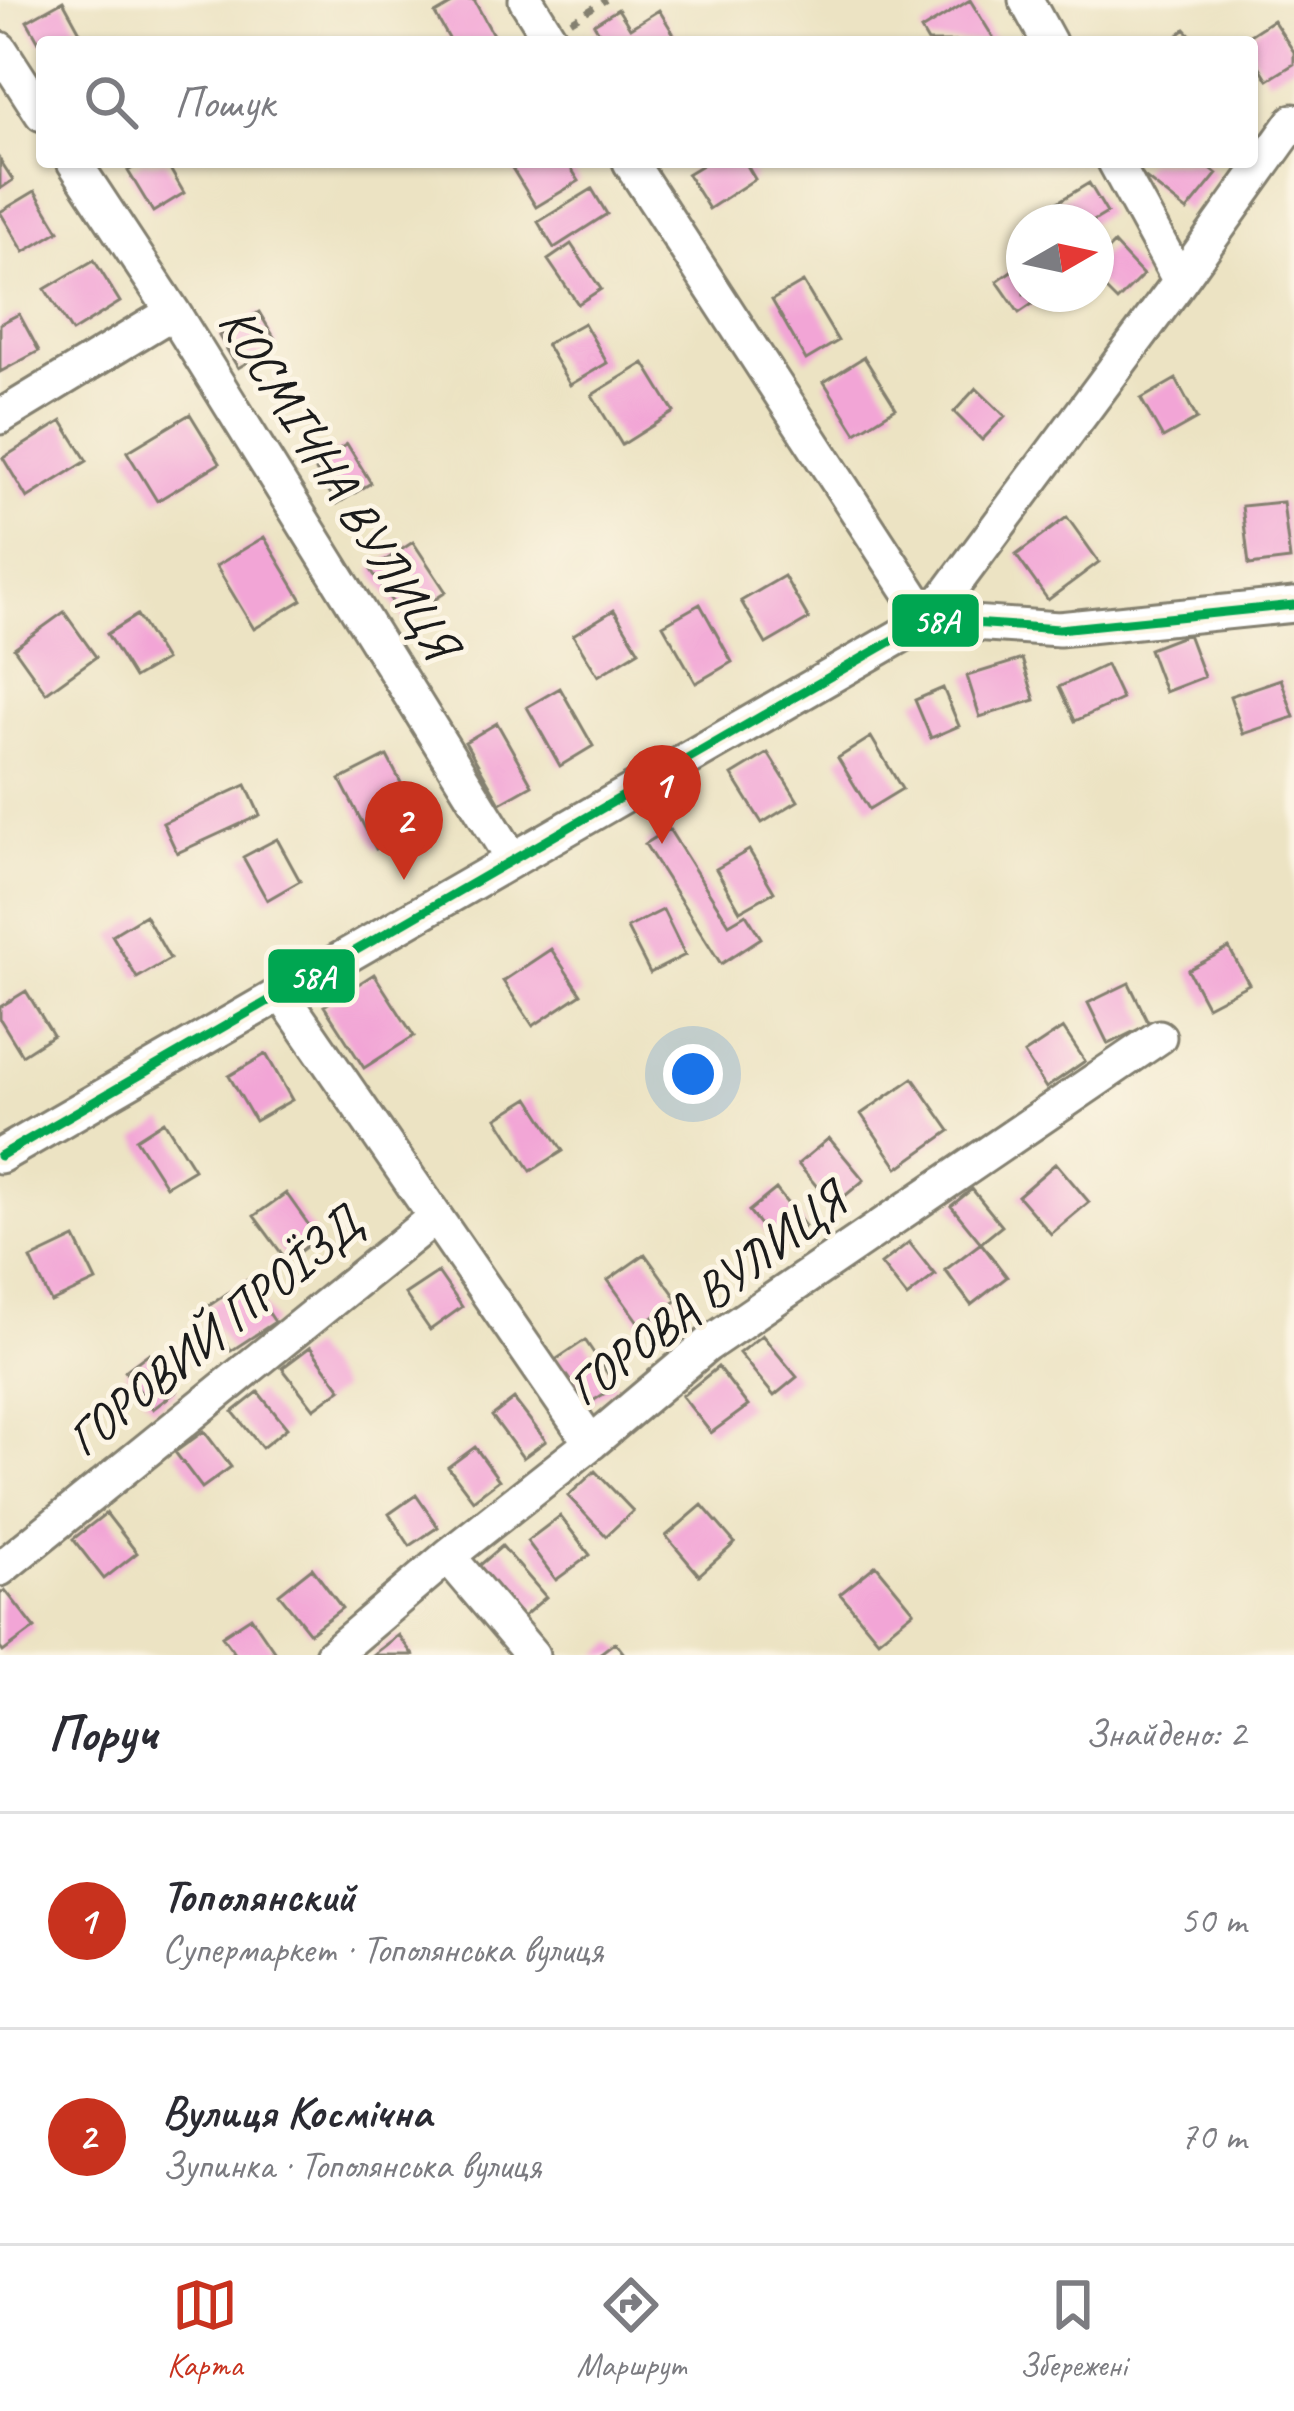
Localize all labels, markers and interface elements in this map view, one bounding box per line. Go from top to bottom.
search box [36,36,1258,168]
icon: search [78,69,144,135]
text: Пошук [174,74,274,131]
north arrow [1006,204,1114,312]
street label: КОСМІЧНА ВУЛИЦЯ [205,295,476,675]
line badge: 58А [890,592,981,649]
text: 58А [913,600,961,642]
pin: 1 [623,745,701,844]
pin: 2 [365,781,443,880]
line badge: 58А [266,947,357,1005]
text: 58А [289,956,337,998]
your location [663,1044,723,1104]
street label: ГОРОВА ВУЛИЦЯ [554,1164,863,1419]
street label: ГОРОВИЙ ПРОЇЗД [53,1190,377,1470]
text: Поруч [48,1701,157,1765]
text: Знайдено: 2 [1085,1709,1246,1758]
text: Тополянский [162,1868,355,1925]
text: 1 [78,1896,96,1945]
text: 50 m [1180,1896,1246,1945]
text: Супермаркет · Тополянська вулиця [162,1925,603,1974]
text: Вулиця Космічна [162,2084,431,2141]
text: 2 [78,2112,96,2161]
text: 70 m [1180,2112,1246,2161]
text: Зупинка · Тополянська вулиця [162,2141,541,2190]
tab: Карта [167,2272,242,2386]
tab: Маршрут [577,2272,685,2386]
tab: Збережені [1020,2272,1127,2386]

